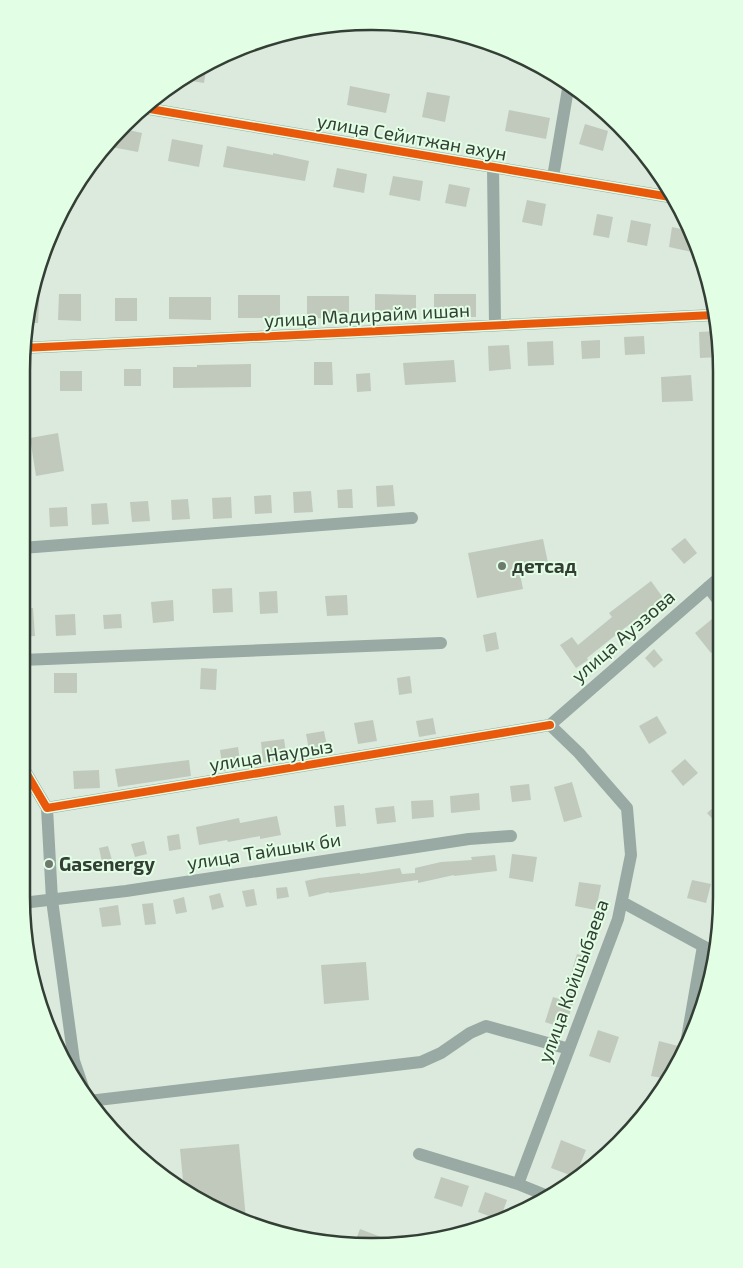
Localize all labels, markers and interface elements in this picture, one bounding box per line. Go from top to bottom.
street label: улица Сейитжан ахун [315,108,509,166]
street label: улица Мадирайм ишан [264,298,470,332]
place label: детсад [512,554,577,577]
marker: детсад [496,560,508,572]
street label: улица Ауэзова [566,584,680,688]
street label: улица Наурыз [207,733,335,777]
street label: улица Тайшык би [185,827,343,875]
place label: Gasenergy [59,852,155,876]
marker: Gasenergy [43,858,55,870]
street label: улица Койшыбаева [532,896,614,1066]

